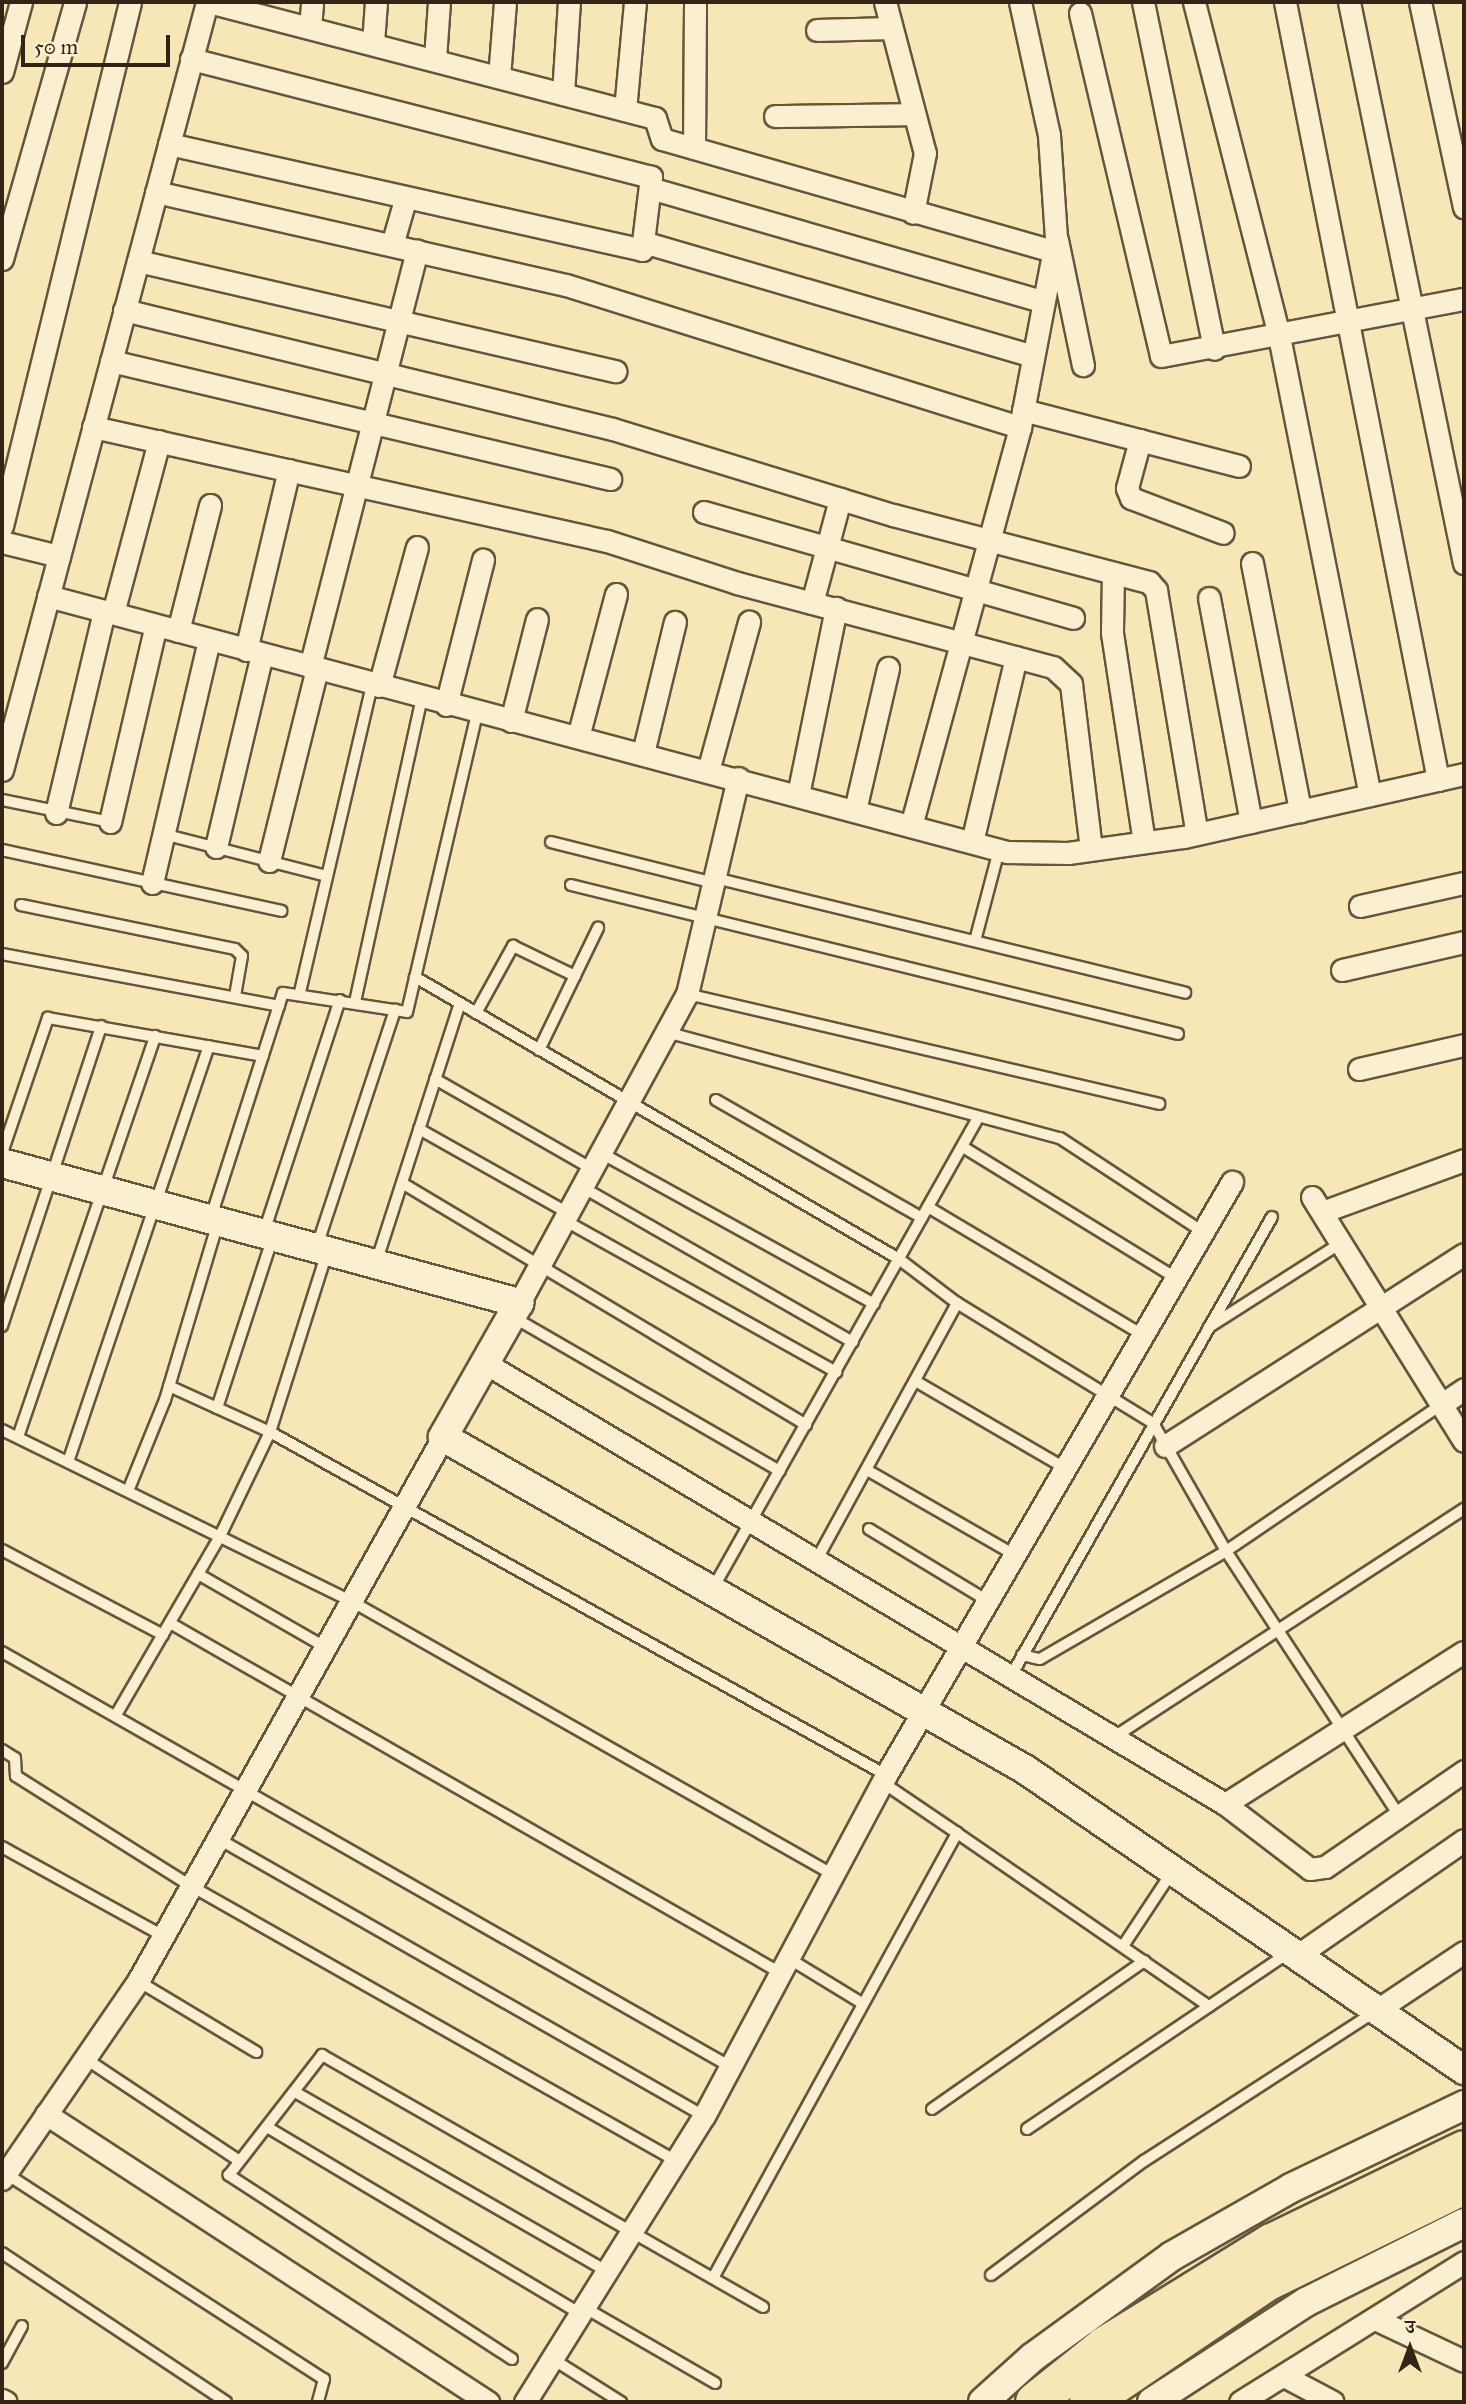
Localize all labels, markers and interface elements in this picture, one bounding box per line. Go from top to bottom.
scale bar [24,21,173,65]
text: 50 m [34,34,78,60]
north arrow [1375,2313,1445,2383]
text: उ [1405,2315,1415,2338]

